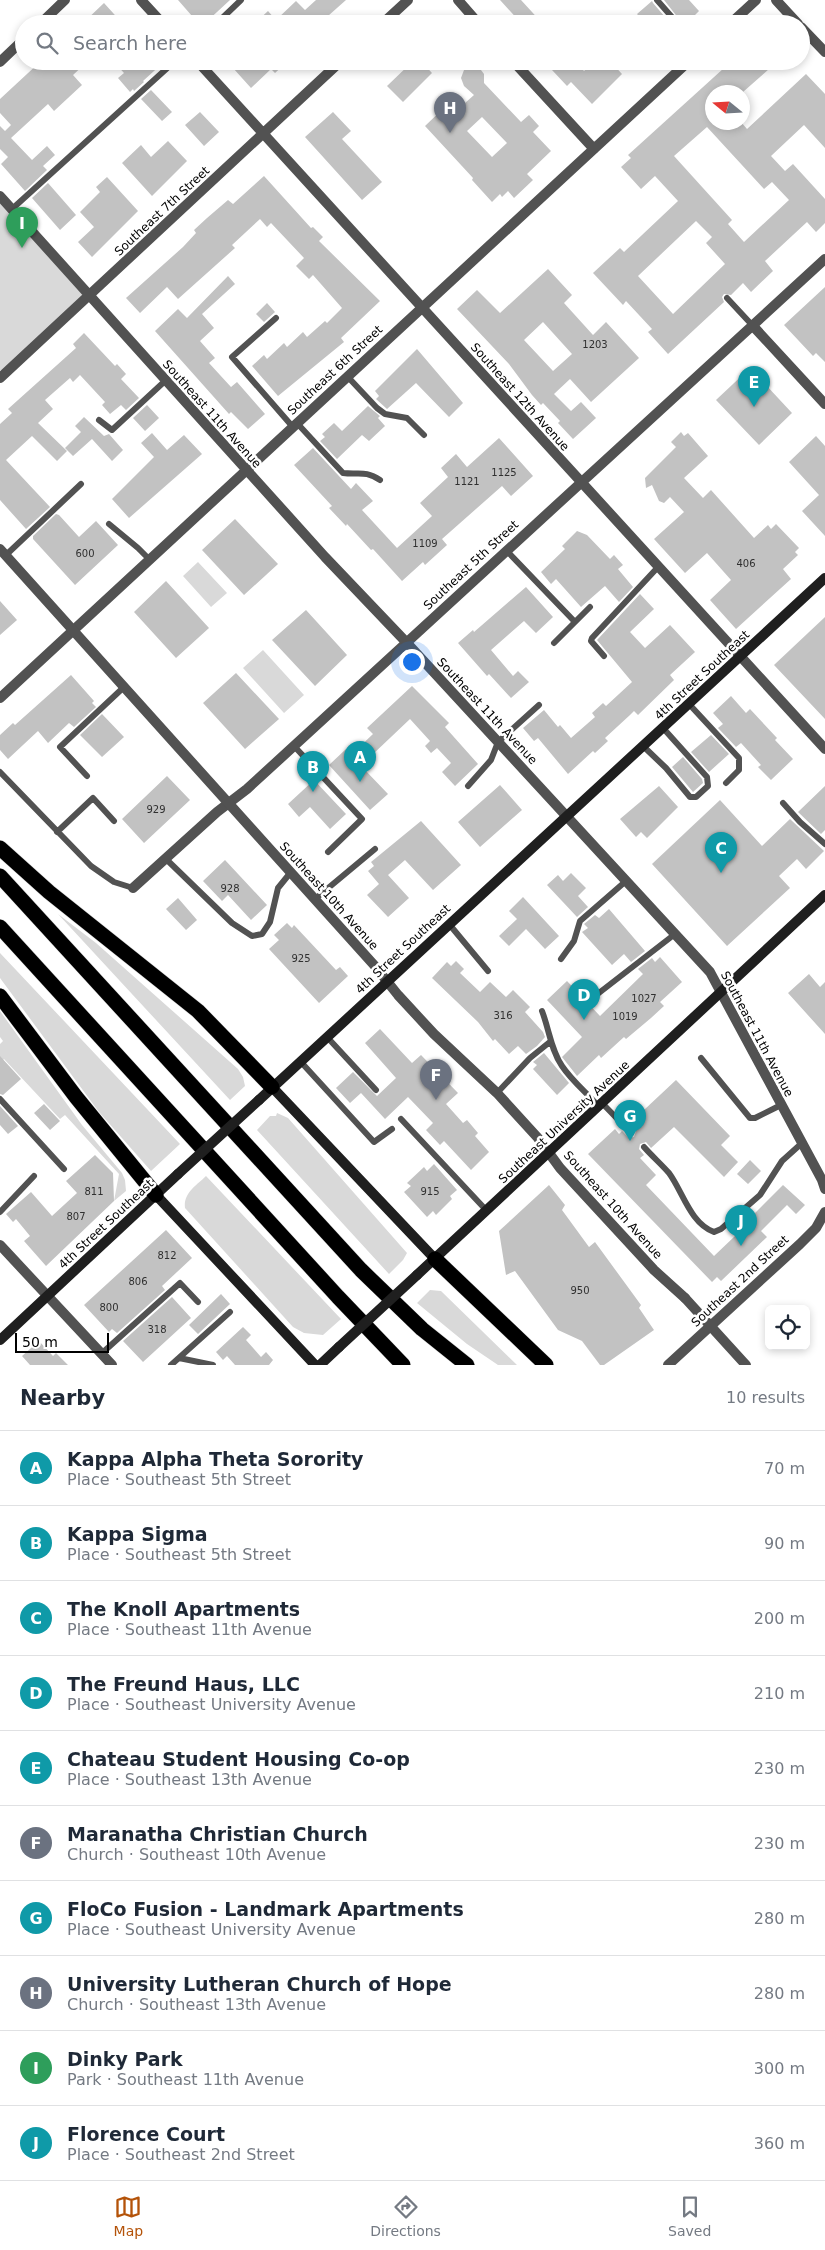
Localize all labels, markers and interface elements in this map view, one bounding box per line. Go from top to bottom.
search box [15,15,810,70]
icon: search [33,29,61,57]
text: Search here [73,32,187,54]
north arrow [705,85,750,130]
pin: H [434,92,466,133]
street label: Southeast 7th Street [112,163,213,259]
pin: I [6,207,38,248]
street label: Southeast 6th Street [285,322,386,418]
house number: 1203 [582,339,608,350]
street label: Southeast 12th Avenue [468,340,572,454]
street label: Southeast 11th Avenue [160,357,264,471]
pin: E [738,366,770,407]
house number: 1125 [491,467,517,478]
house number: 1121 [454,476,480,487]
street label: Southeast 5th Street [421,517,522,613]
house number: 1109 [412,538,438,549]
house number: 600 [75,548,95,559]
house number: 406 [736,558,756,569]
street label: 4th Street Southeast [652,627,753,723]
your location [399,649,425,675]
street label: Southeast 11th Avenue [434,655,540,767]
pin: A [344,741,376,782]
pin: B [297,751,329,792]
house number: 929 [146,804,166,815]
pin: C [705,832,737,873]
street label: Southeast 10th Avenue [277,839,381,953]
house number: 928 [220,883,240,894]
street label: 4th Street Southeast [353,901,454,997]
house number: 925 [291,953,311,964]
street label: Southeast 11th Avenue [718,969,796,1099]
pin: D [568,979,600,1020]
house number: 1027 [631,993,657,1004]
house number: 316 [493,1010,513,1021]
house number: 1019 [612,1011,638,1022]
street label: Southeast University Avenue [496,1058,632,1186]
pin: F [420,1059,452,1100]
pin: G [614,1100,646,1141]
street label: Southeast 10th Avenue [561,1148,665,1262]
street label: 4th Street Southeast [56,1176,157,1272]
house number: 811 [84,1186,104,1197]
house number: 915 [420,1186,440,1197]
pin: J [725,1205,757,1246]
house number: 807 [66,1211,86,1222]
street label: Southeast 2nd Street [689,1232,792,1330]
house number: 812 [157,1250,177,1261]
house number: 806 [128,1276,148,1287]
house number: 950 [570,1285,590,1296]
house number: 800 [99,1302,119,1313]
map controls [765,1305,810,1350]
button: locate [765,1305,810,1350]
house number: 318 [147,1324,167,1335]
scale bar [15,1330,109,1353]
text: 50 m [22,1334,58,1350]
text: Nearby [20,1386,105,1410]
text: 10 results [726,1388,805,1407]
text: Kappa Alpha Theta Sorority [67,1448,363,1470]
text: A [30,1459,42,1478]
text: 70 m [764,1459,805,1478]
text: Place · Southeast 5th Street [67,1470,291,1489]
text: Kappa Sigma [67,1523,208,1545]
text: B [30,1534,42,1553]
text: 90 m [764,1534,805,1553]
text: Place · Southeast 5th Street [67,1545,291,1564]
text: The Knoll Apartments [67,1598,300,1620]
text: C [30,1609,42,1628]
text: 200 m [754,1609,805,1628]
text: Place · Southeast 11th Avenue [67,1620,312,1639]
text: The Freund Haus, LLC [67,1673,300,1695]
text: D [29,1684,43,1703]
text: 210 m [754,1684,805,1703]
text: Place · Southeast University Avenue [67,1695,356,1714]
text: Chateau Student Housing Co-op [67,1748,410,1770]
text: E [31,1759,41,1778]
text: 230 m [754,1759,805,1778]
text: Place · Southeast 13th Avenue [67,1770,312,1789]
text: Maranatha Christian Church [67,1823,368,1845]
text: F [31,1834,41,1853]
text: 230 m [754,1834,805,1853]
text: Church · Southeast 10th Avenue [67,1845,326,1864]
text: FloCo Fusion - Landmark Apartments [67,1898,464,1920]
text: G [29,1909,43,1928]
text: 280 m [754,1909,805,1928]
text: Place · Southeast University Avenue [67,1920,356,1939]
text: University Lutheran Church of Hope [67,1973,452,1995]
text: H [29,1984,43,2003]
text: 280 m [754,1984,805,2003]
text: Church · Southeast 13th Avenue [67,1995,326,2014]
text: Dinky Park [67,2048,183,2070]
text: I [33,2059,39,2078]
text: 300 m [754,2059,805,2078]
text: Park · Southeast 11th Avenue [67,2070,304,2089]
text: Florence Court [67,2123,225,2145]
text: J [33,2134,39,2153]
text: 360 m [754,2134,805,2153]
text: Place · Southeast 2nd Street [67,2145,295,2164]
tab: Map [114,2193,143,2239]
tab: Directions [370,2193,441,2239]
tab: Saved [668,2193,711,2239]

